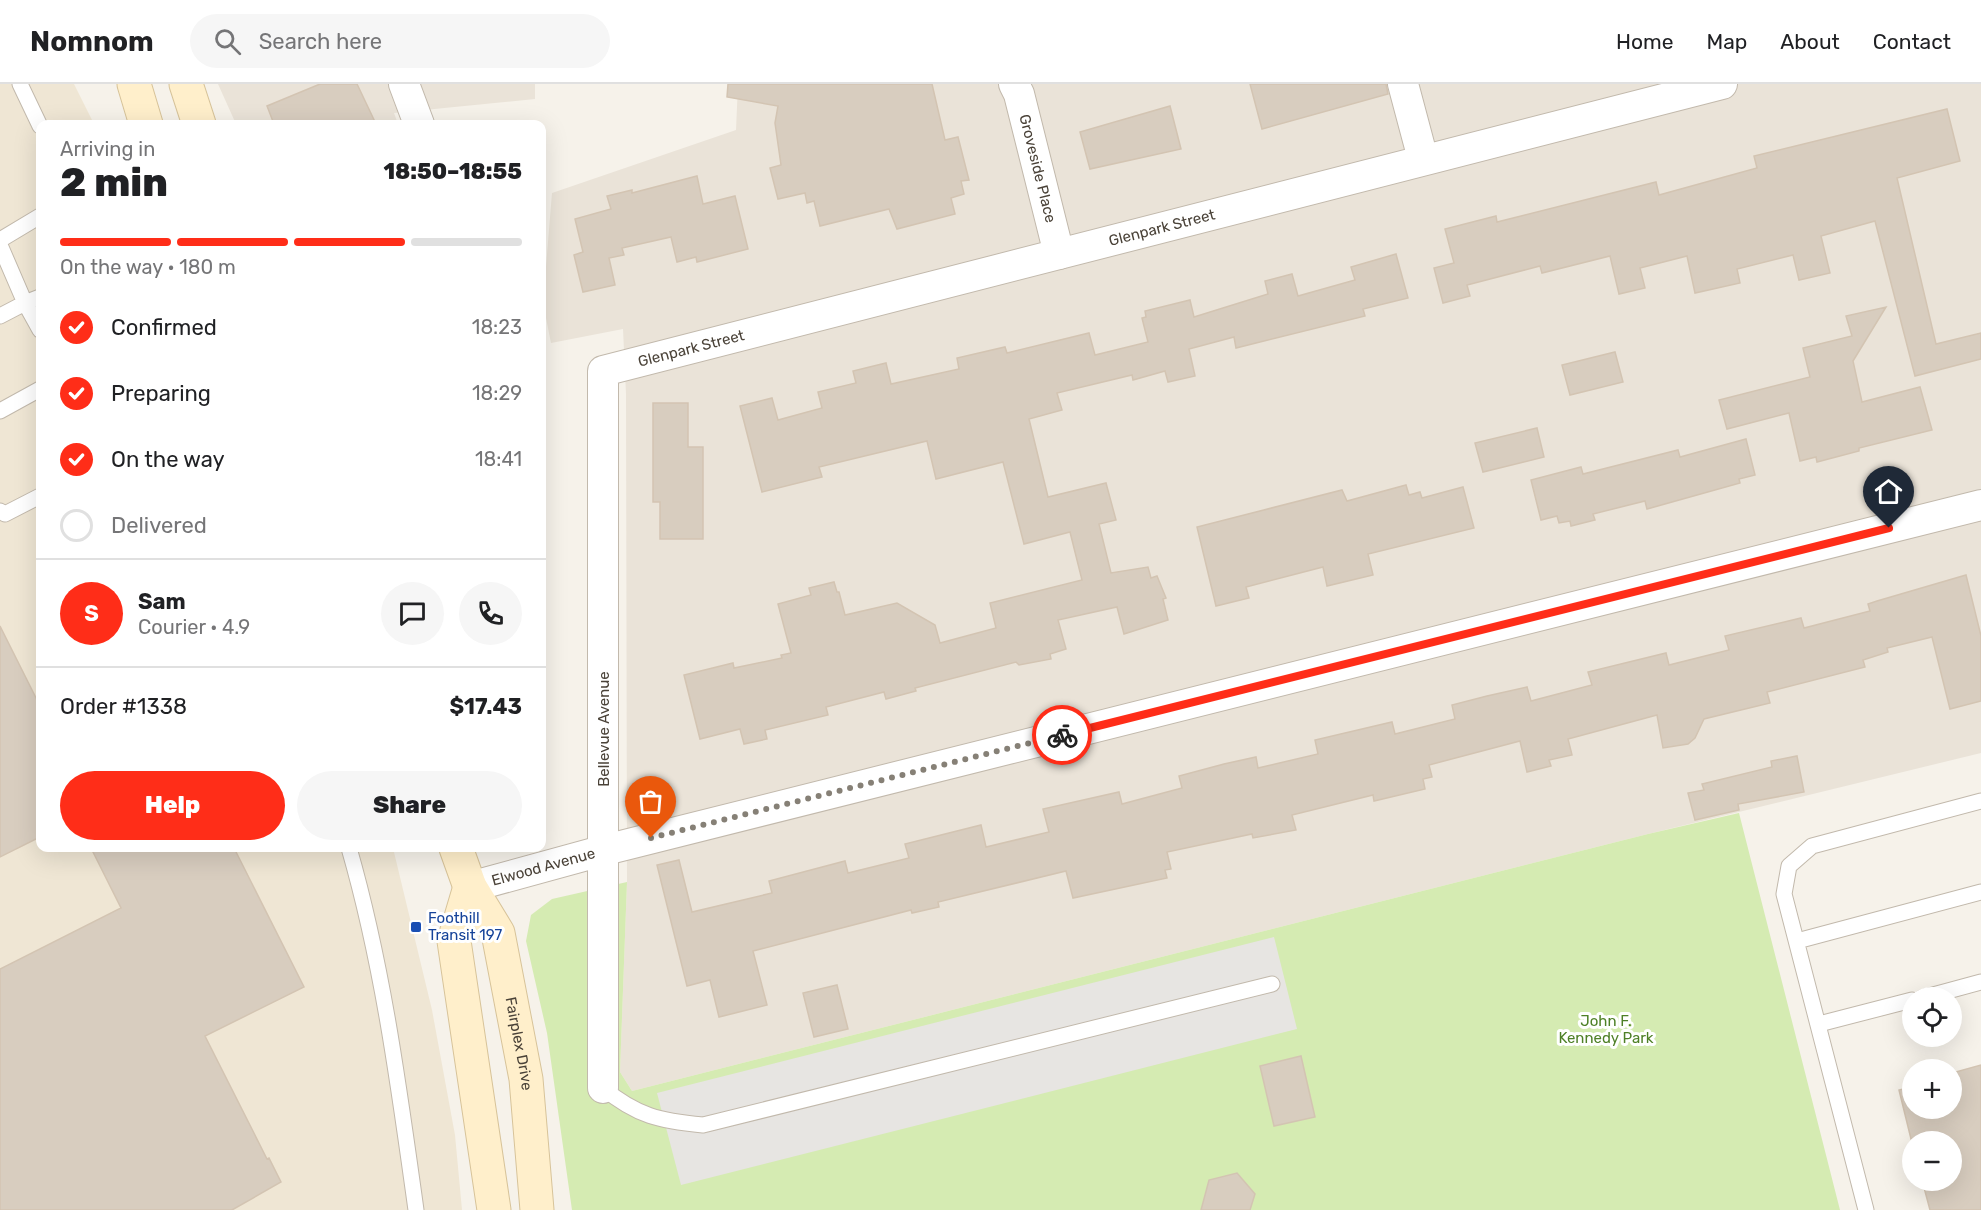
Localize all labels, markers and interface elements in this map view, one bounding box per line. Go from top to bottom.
search box [190,14,610,68]
text: Nomnom [30,25,154,58]
icon: search [211,25,244,58]
text: Search here [259,28,382,55]
text: Home [1616,29,1673,54]
text: Map [1706,29,1747,54]
text: About [1780,29,1840,54]
text: Contact [1873,29,1951,54]
street label: Groveside Place [1015,112,1060,225]
text: Arriving in [60,137,155,161]
text: 18:50–18:55 [383,158,522,185]
text: 2 min [60,160,168,206]
street label: Glenpark Street [1107,205,1217,250]
text: On the way · 180 m [60,255,236,279]
icon: check [60,311,93,344]
text: Confirmed [111,314,217,341]
text: 18:23 [472,315,522,339]
street label: Glenpark Street [636,326,746,371]
icon: check [60,377,93,410]
text: Preparing [111,380,211,407]
text: 18:29 [472,381,522,405]
icon: check [60,443,93,476]
text: On the way [111,446,225,473]
text: 18:41 [475,447,522,471]
pin [1863,466,1914,528]
icon: home [1872,475,1905,508]
text: Delivered [111,512,207,539]
button: chat [381,582,444,645]
button: phone [459,582,522,645]
text: Sam [138,588,186,615]
text: S [84,600,99,627]
text: Courier · 4.9 [138,615,250,639]
street label: Bellevue Avenue [595,671,613,787]
text: Order #1338 [60,693,187,720]
text: $17.43 [449,693,522,720]
courier [1032,705,1092,765]
icon: bike [1046,719,1079,752]
button: Help [60,771,285,840]
button: Share [297,771,522,840]
pin [625,776,676,838]
icon: bag [634,785,667,818]
street label: Elwood Avenue [490,844,597,890]
place label: Foothill Transit 197 [428,909,503,944]
marker: Foothill Transit 197 [409,920,423,934]
map controls [1902,987,1962,1191]
button: locate [1902,987,1962,1047]
street label: Fairplex Drive [501,995,536,1091]
park label: John F. Kennedy Park [1558,1012,1654,1047]
button: + [1902,1059,1962,1119]
button: − [1902,1131,1962,1191]

